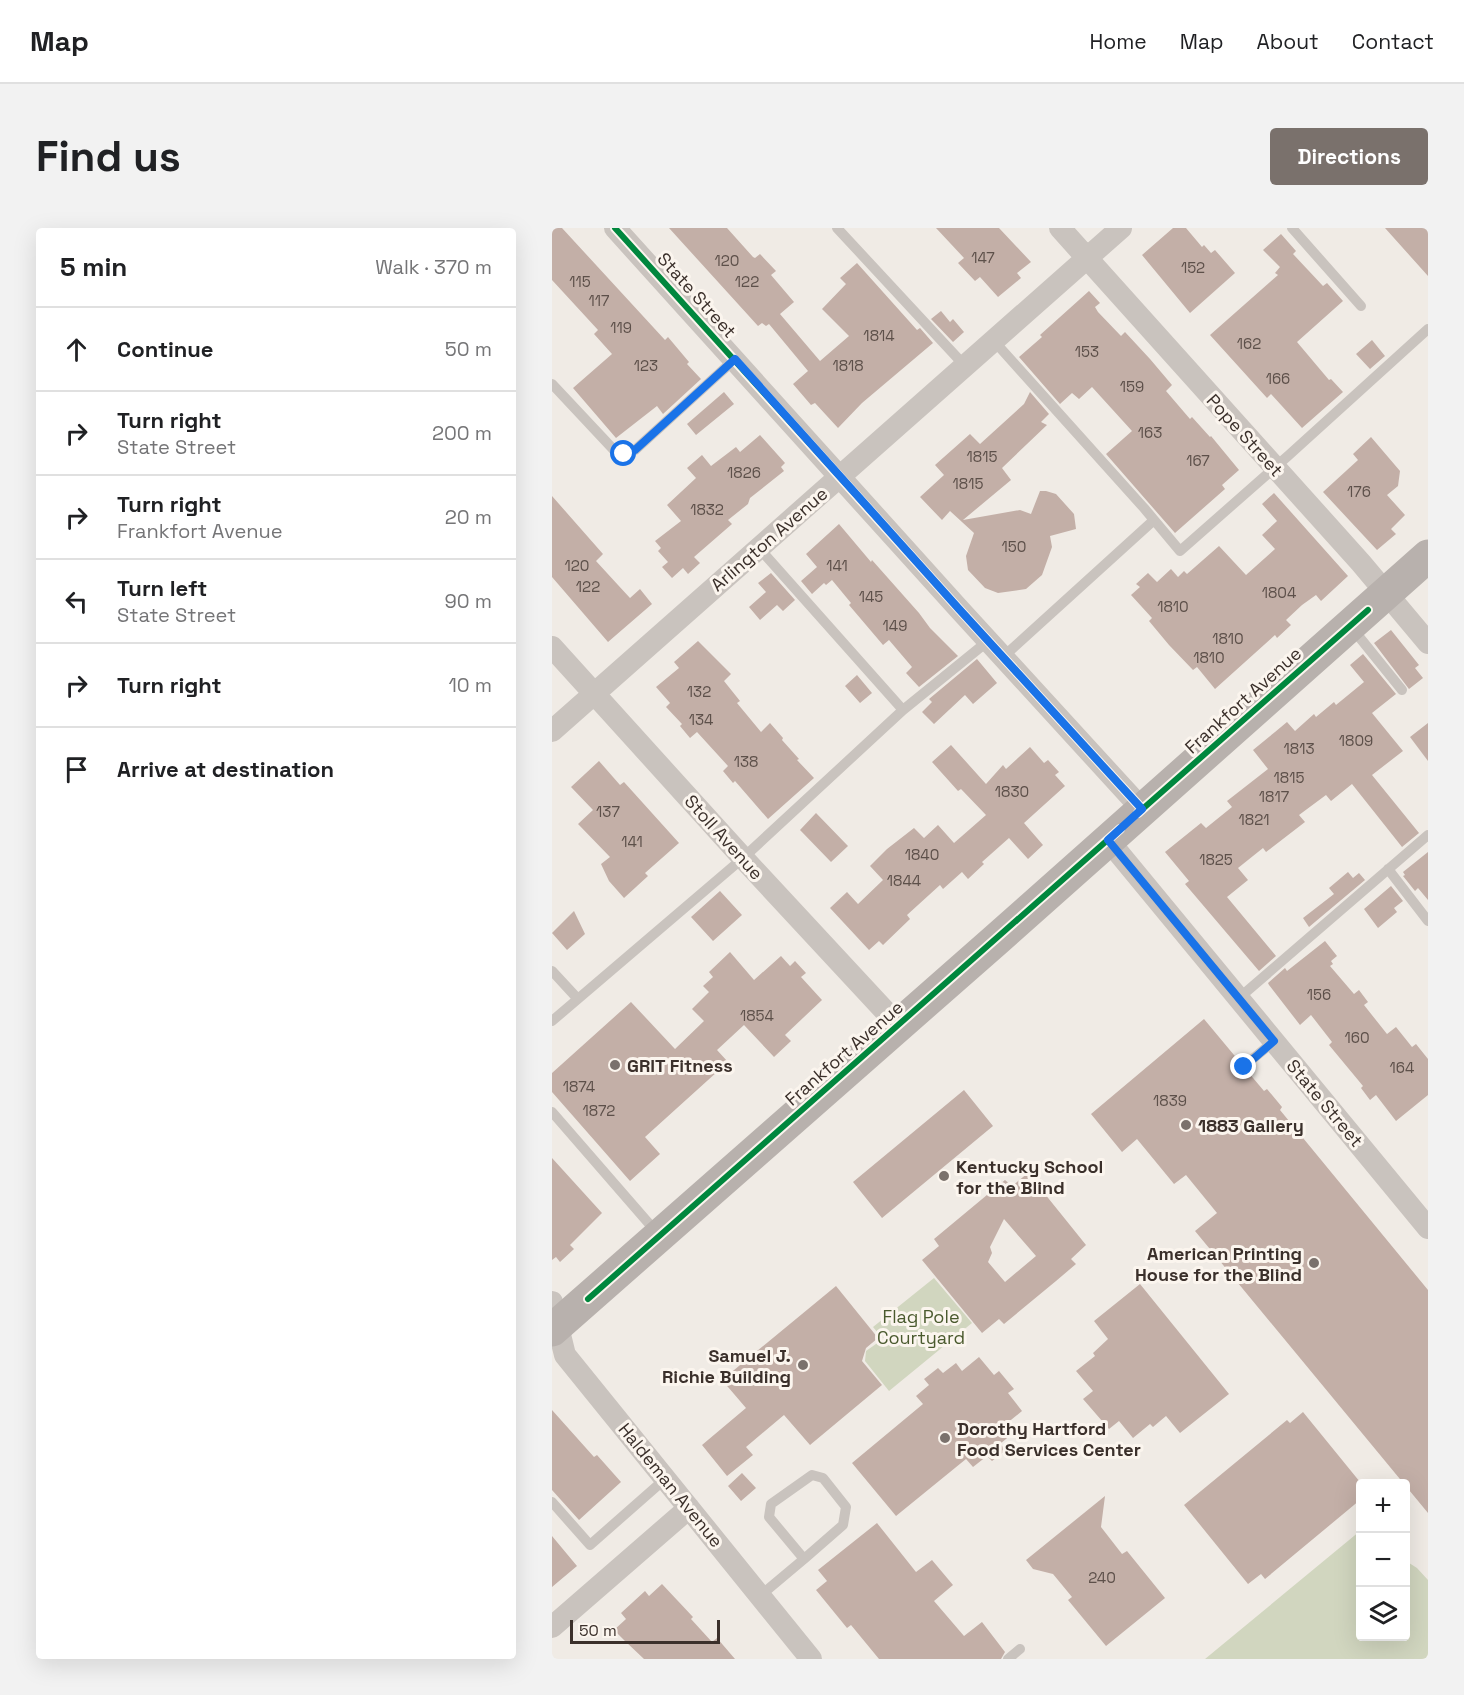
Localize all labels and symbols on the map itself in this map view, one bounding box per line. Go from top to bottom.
street label: State Street [653,247,741,343]
house number: 147 [971,248,995,267]
house number: 120 [715,251,739,270]
house number: 152 [1181,258,1205,277]
house number: 115 [569,272,591,291]
house number: 122 [735,272,759,291]
house number: 117 [588,291,610,310]
house number: 119 [610,318,632,337]
house number: 1814 [863,326,895,345]
house number: 162 [1237,334,1261,353]
house number: 153 [1075,342,1099,361]
house number: 123 [634,356,658,375]
house number: 1818 [832,356,864,375]
house number: 166 [1266,369,1290,388]
house number: 159 [1120,377,1144,396]
street label: Pope Street [1202,389,1288,481]
house number: 163 [1138,423,1162,442]
route start [610,440,636,466]
house number: 1815 [967,447,997,466]
house number: 167 [1186,451,1210,470]
house number: 1826 [727,463,761,482]
house number: 1815 [953,474,983,493]
street label: Arlington Avenue [706,482,832,596]
house number: 176 [1347,482,1371,501]
house number: 1832 [690,500,724,519]
house number: 150 [1002,537,1026,556]
house number: 120 [565,556,589,575]
house number: 141 [826,556,848,575]
house number: 122 [576,577,600,596]
house number: 1804 [1262,583,1296,602]
house number: 145 [859,587,883,606]
house number: 1810 [1157,597,1189,616]
house number: 149 [883,616,907,635]
house number: 1810 [1212,629,1244,648]
street label: Frankfort Avenue [1180,642,1306,758]
house number: 1810 [1193,648,1225,667]
house number: 132 [687,682,711,701]
house number: 134 [689,710,713,729]
house number: 1809 [1339,731,1373,750]
house number: 1813 [1284,739,1314,758]
house number: 138 [734,752,758,771]
house number: 1815 [1274,768,1304,787]
house number: 1830 [995,782,1029,801]
house number: 1817 [1259,787,1289,806]
street label: Stoll Avenue [680,790,768,884]
house number: 137 [596,802,620,821]
house number: 1821 [1239,810,1269,829]
house number: 141 [621,832,643,851]
house number: 1840 [905,845,939,864]
house number: 1825 [1199,850,1233,869]
house number: 1844 [887,871,921,890]
house number: 156 [1307,985,1331,1004]
street label: Frankfort Avenue [780,995,908,1111]
house number: 1854 [740,1006,774,1025]
house number: 160 [1344,1028,1370,1047]
route end [1230,1053,1256,1079]
place label: GRIT Fitness [627,1054,733,1077]
street label: State Street [1282,1055,1368,1151]
marker: GRIT Fitness [608,1058,622,1072]
house number: 164 [1390,1058,1414,1077]
house number: 1874 [563,1077,595,1096]
house number: 1839 [1153,1091,1187,1110]
house number: 1872 [583,1101,615,1120]
place label: 1883 Gallery [1198,1114,1304,1137]
marker: 1883 Gallery [1179,1118,1193,1132]
place label: Kentucky School for the Blind [956,1155,1103,1199]
marker: Kentucky School for the Blind [937,1169,951,1183]
place label: American Printing House for the Blind [1135,1242,1302,1286]
marker: American Printing House for the Blind [1307,1256,1321,1270]
park label: Flag Pole Courtyard [877,1305,965,1349]
place label: Samuel J. Richie Building [662,1344,791,1388]
marker: Samuel J. Richie Building [796,1358,810,1372]
place label: Dorothy Hartford Food Services Center [957,1417,1141,1461]
street label: Haldeman Avenue [614,1418,728,1552]
marker: Dorothy Hartford Food Services Center [938,1431,952,1445]
house number: 240 [1088,1568,1116,1587]
scale bar [570,1617,720,1644]

